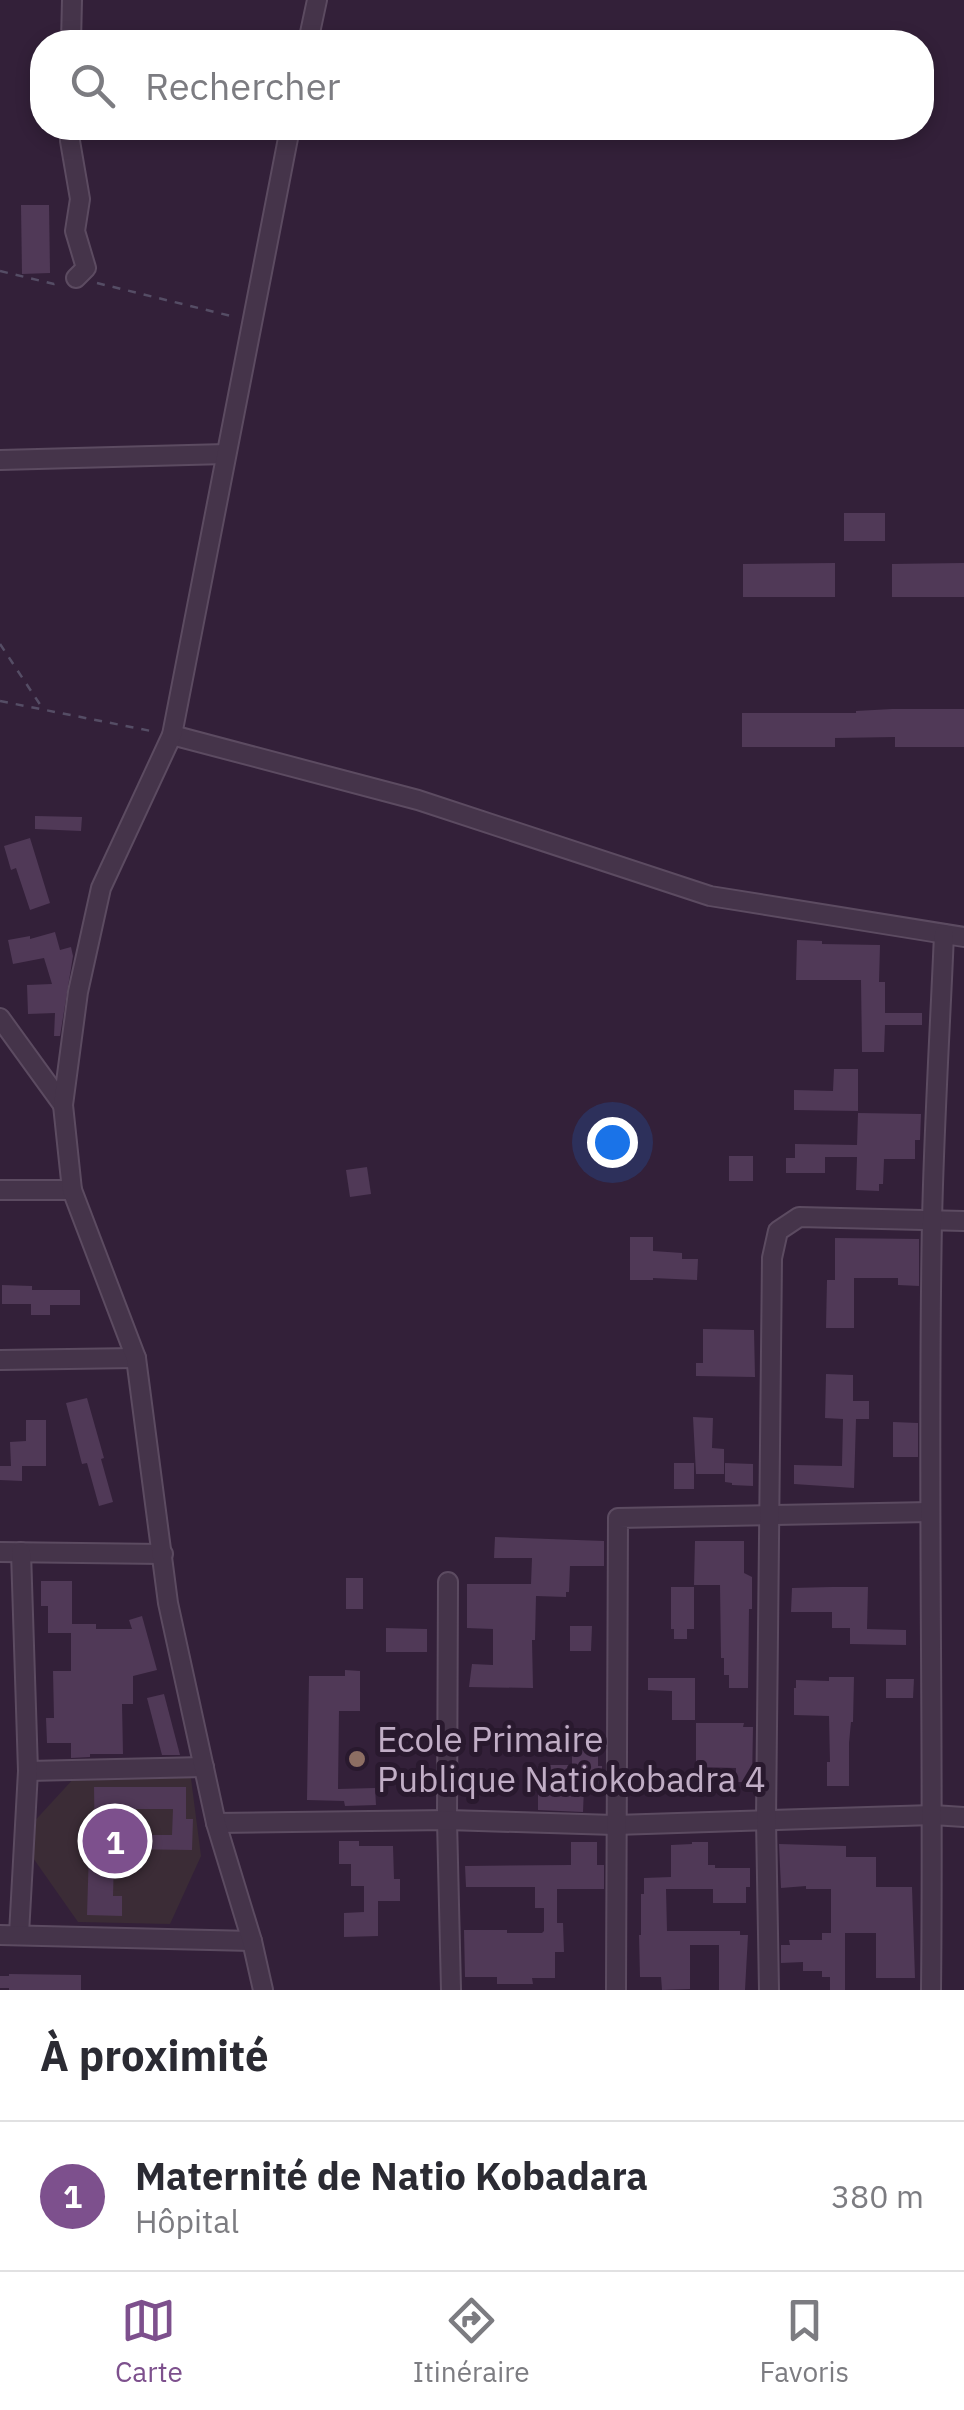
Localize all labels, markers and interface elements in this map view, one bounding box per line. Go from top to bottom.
search box [30,30,934,140]
icon: search [65,58,120,113]
text: Rechercher [145,61,340,110]
your location [587,1117,638,1168]
place label: Ecole Primaire Publique Natiokobadra 4 [377,1716,766,1802]
marker: Ecole Primaire Publique Natiokobadra 4 [346,1748,368,1770]
pin: 1 [82,1804,148,1878]
text: À proximité [40,2028,269,2083]
text: Maternité de Natio Kobadara [135,2151,648,2200]
text: 1 [63,2175,82,2217]
text: 380 m [831,2175,924,2217]
text: Hôpital [135,2200,239,2242]
tab: Carte [115,2293,183,2390]
tab: Itinéraire [413,2293,530,2390]
tab: Favoris [760,2293,849,2390]

